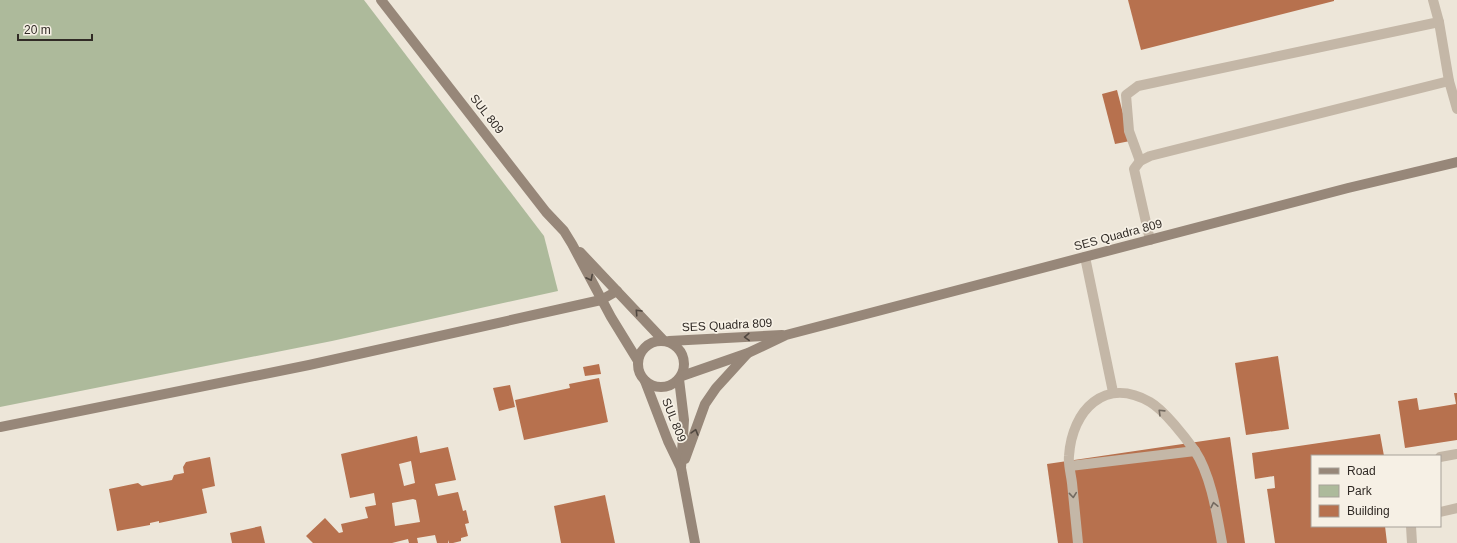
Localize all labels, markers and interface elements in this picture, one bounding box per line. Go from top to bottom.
scale bar [18,16,92,42]
text: 20 m [24,23,51,37]
street label: SUL 809 [467,91,507,137]
street label: SES Quadra 809 [1072,216,1164,254]
one-way arrow [585,274,592,281]
one-way arrow [635,309,642,317]
street label: SES Quadra 809 [681,316,773,334]
one-way arrow [744,332,750,341]
street label: SUL 809 [659,396,689,444]
one-way arrow [1158,409,1166,417]
one-way arrow [690,428,699,435]
legend [1311,455,1441,527]
text: Road [1347,464,1376,478]
text: Park [1347,484,1373,498]
one-way arrow [1068,492,1077,498]
one-way arrow [1211,502,1219,508]
text: Building [1347,504,1390,518]

